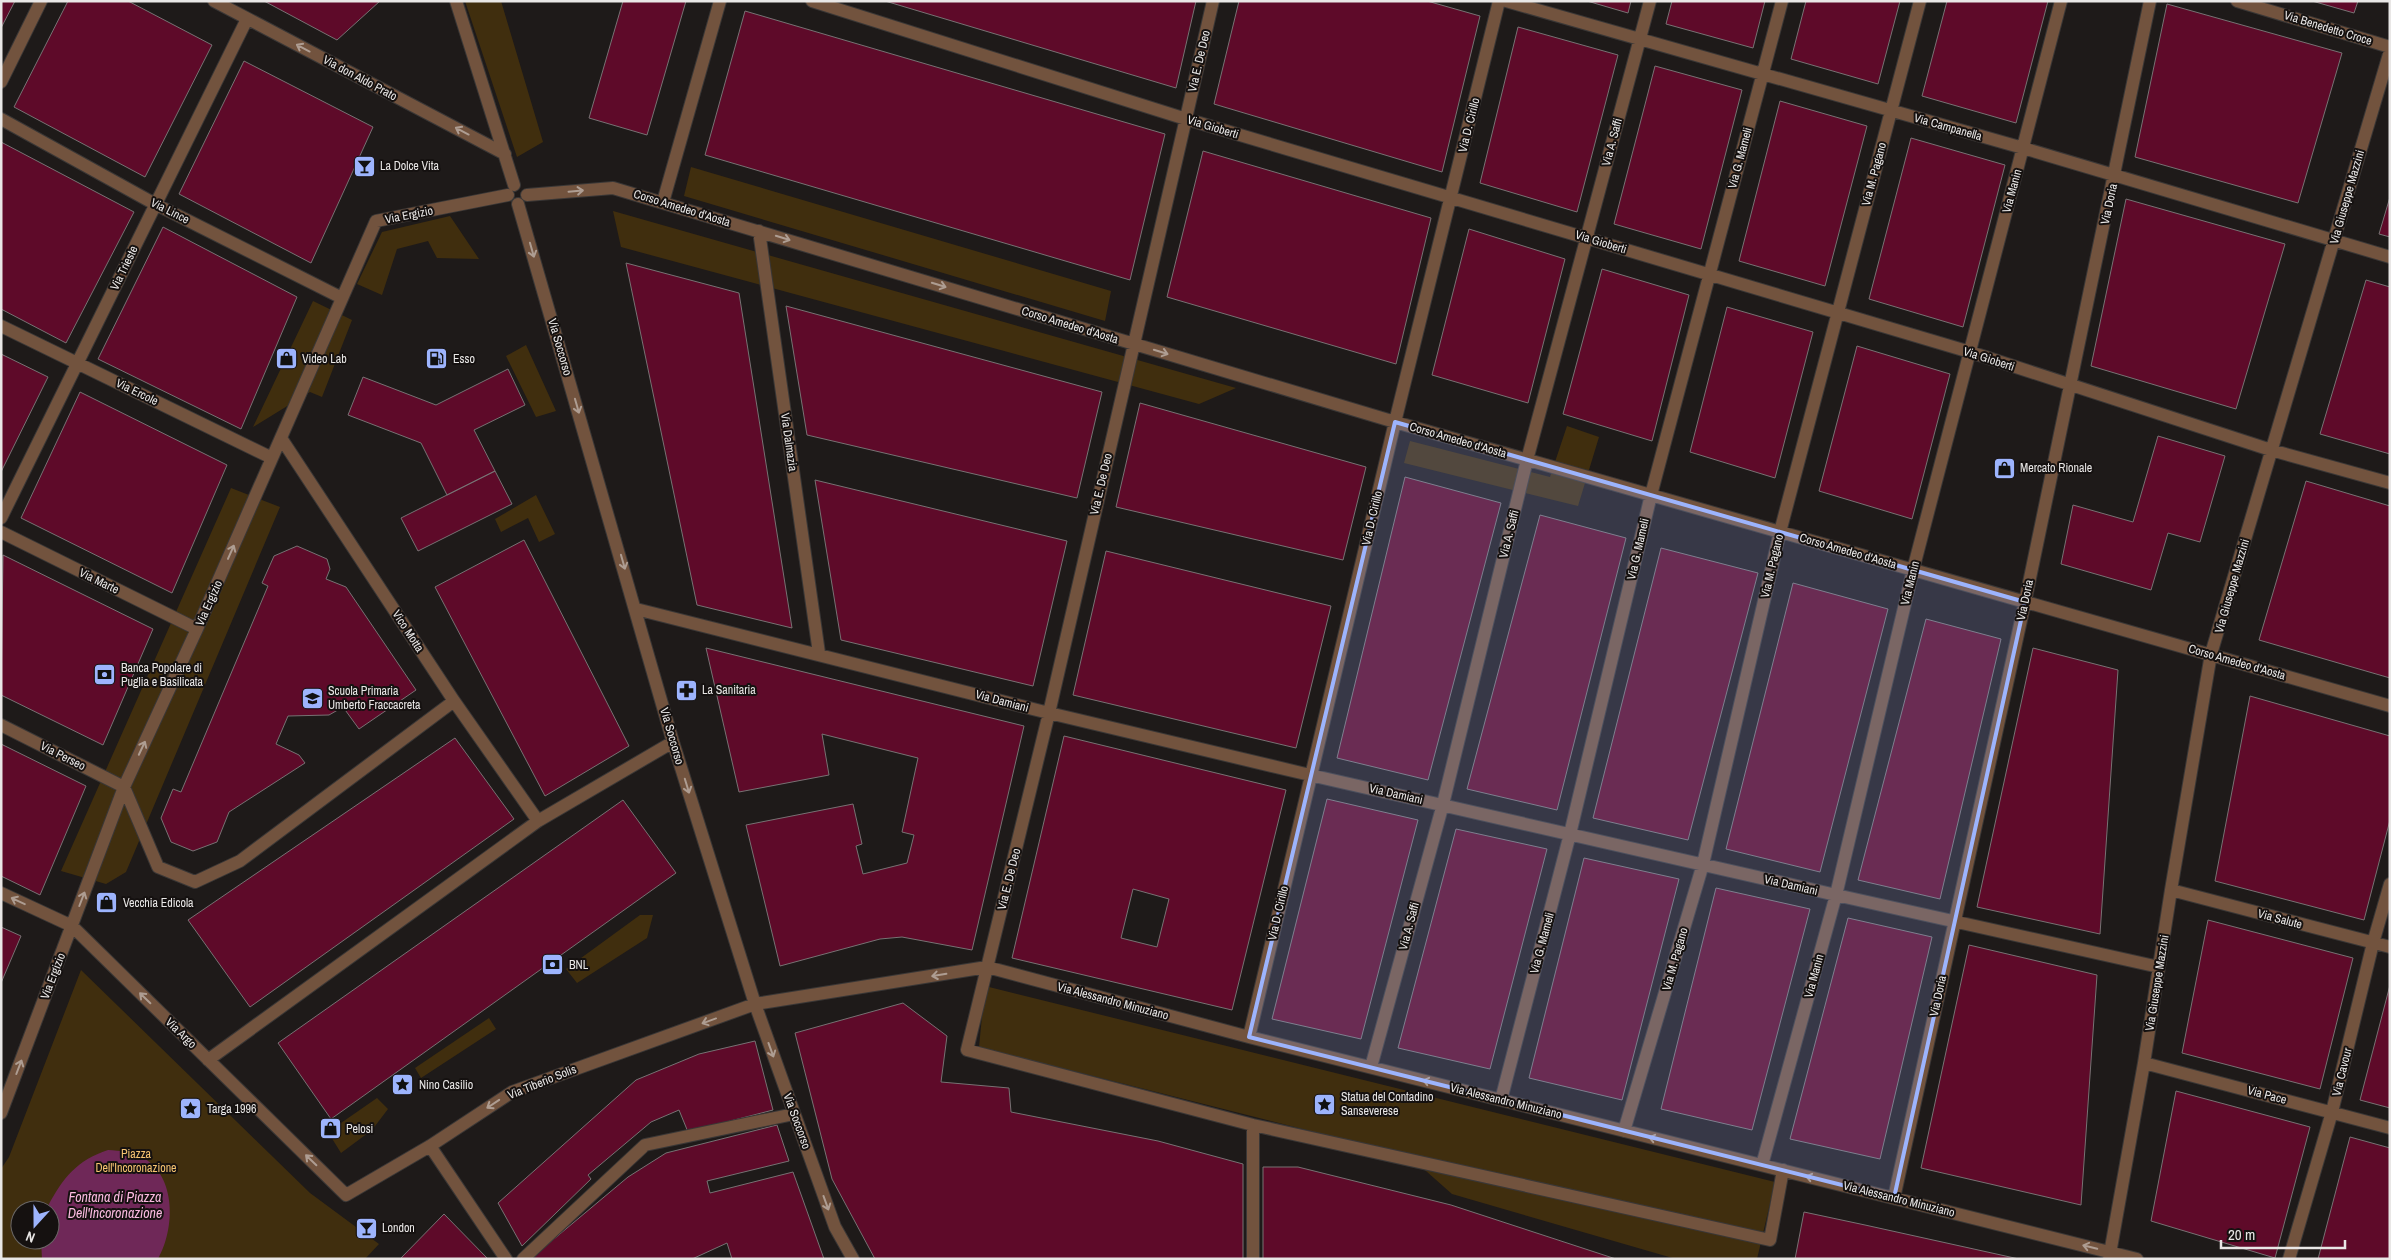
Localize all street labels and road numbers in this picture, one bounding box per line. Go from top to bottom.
street label: Via Benedetto Croce [2282,7,2374,49]
street label: Via E. De Deo [1184,29,1214,93]
street label: Via don Aldo Prato [320,52,400,104]
street label: Via D. Cirillo [1455,96,1483,154]
street label: Via Campanella [1912,110,1984,144]
street label: Via Gioberti [1185,112,1241,142]
street label: Via A. Saffi [1598,116,1626,168]
street label: Via G. Mameli [1724,126,1756,190]
street label: Via M. Pagano [1858,141,1890,207]
street label: Via Giuseppe Mazzini [2326,148,2368,246]
street label: Via Manin [1998,167,2026,215]
street label: Via Doria [2097,182,2121,226]
street label: Corso Amedeo d'Aosta [632,186,733,230]
street label: Via Lince [148,194,192,228]
street label: Via Ergizio [384,203,434,227]
street label: Via Gioberti [1573,227,1629,257]
street label: Via Trieste [106,243,142,293]
street label: Corso Amedeo d'Aosta [1020,303,1121,347]
street label: Via Soccorso [544,317,576,377]
street label: Via Gioberti [1961,343,2017,375]
street label: Via Ercole [113,375,161,409]
street label: Via Dalmazia [777,412,801,473]
street label: Corso Amedeo d'Aosta [1408,418,1509,462]
street label: Via E. De Deo [1086,452,1116,516]
street label: Via D. Cirillo [1358,489,1386,547]
street label: Via A. Saffi [1495,508,1523,560]
street label: Via G. Mameli [1623,517,1653,581]
street label: Corso Amedeo d'Aosta [1798,529,1899,573]
street label: Via M. Pagano [1757,533,1787,599]
street label: Via Giuseppe Mazzini [2211,537,2253,635]
street label: Via Manin [1897,559,1923,607]
street label: Via Marte [76,564,122,598]
street label: Via Ergizio [192,578,226,628]
street label: Via Doria [2013,578,2037,622]
street label: Vico Motta [389,607,428,655]
street label: Corso Amedeo d'Aosta [2187,640,2288,684]
street label: Via Damiani [974,686,1030,716]
street label: Via Soccorso [656,706,688,766]
street label: Via Perseo [38,738,88,774]
street label: Via Damiani [1368,780,1424,808]
street label: Via E. De Deo [994,847,1024,911]
street label: Via Damiani [1763,871,1819,899]
street label: Via D. Cirillo [1264,884,1292,942]
street label: Via A. Saffi [1395,900,1423,952]
street label: Via Salute [2256,905,2304,933]
street label: Via G. Mameli [1526,911,1558,975]
street label: Via M. Pagano [1658,926,1692,992]
street label: Via Giuseppe Mazzini [2141,934,2173,1032]
street label: Via Ergizio [37,950,69,1002]
street label: Via Manin [1800,952,1828,1000]
street label: Via Doria [1926,974,1950,1018]
street label: Via Alessandro Minuziano [1056,978,1170,1024]
street label: Via Argo [162,1014,200,1052]
street label: Via Cavour [2328,1046,2356,1098]
street label: Via Tiberio Solis [505,1061,579,1103]
street label: Via Alessandro Minuziano [1448,1079,1564,1123]
street label: Via Pace [2246,1082,2288,1108]
street label: Via Soccorso [780,1091,814,1151]
street label: Via Alessandro Minuziano [1841,1177,1957,1221]

